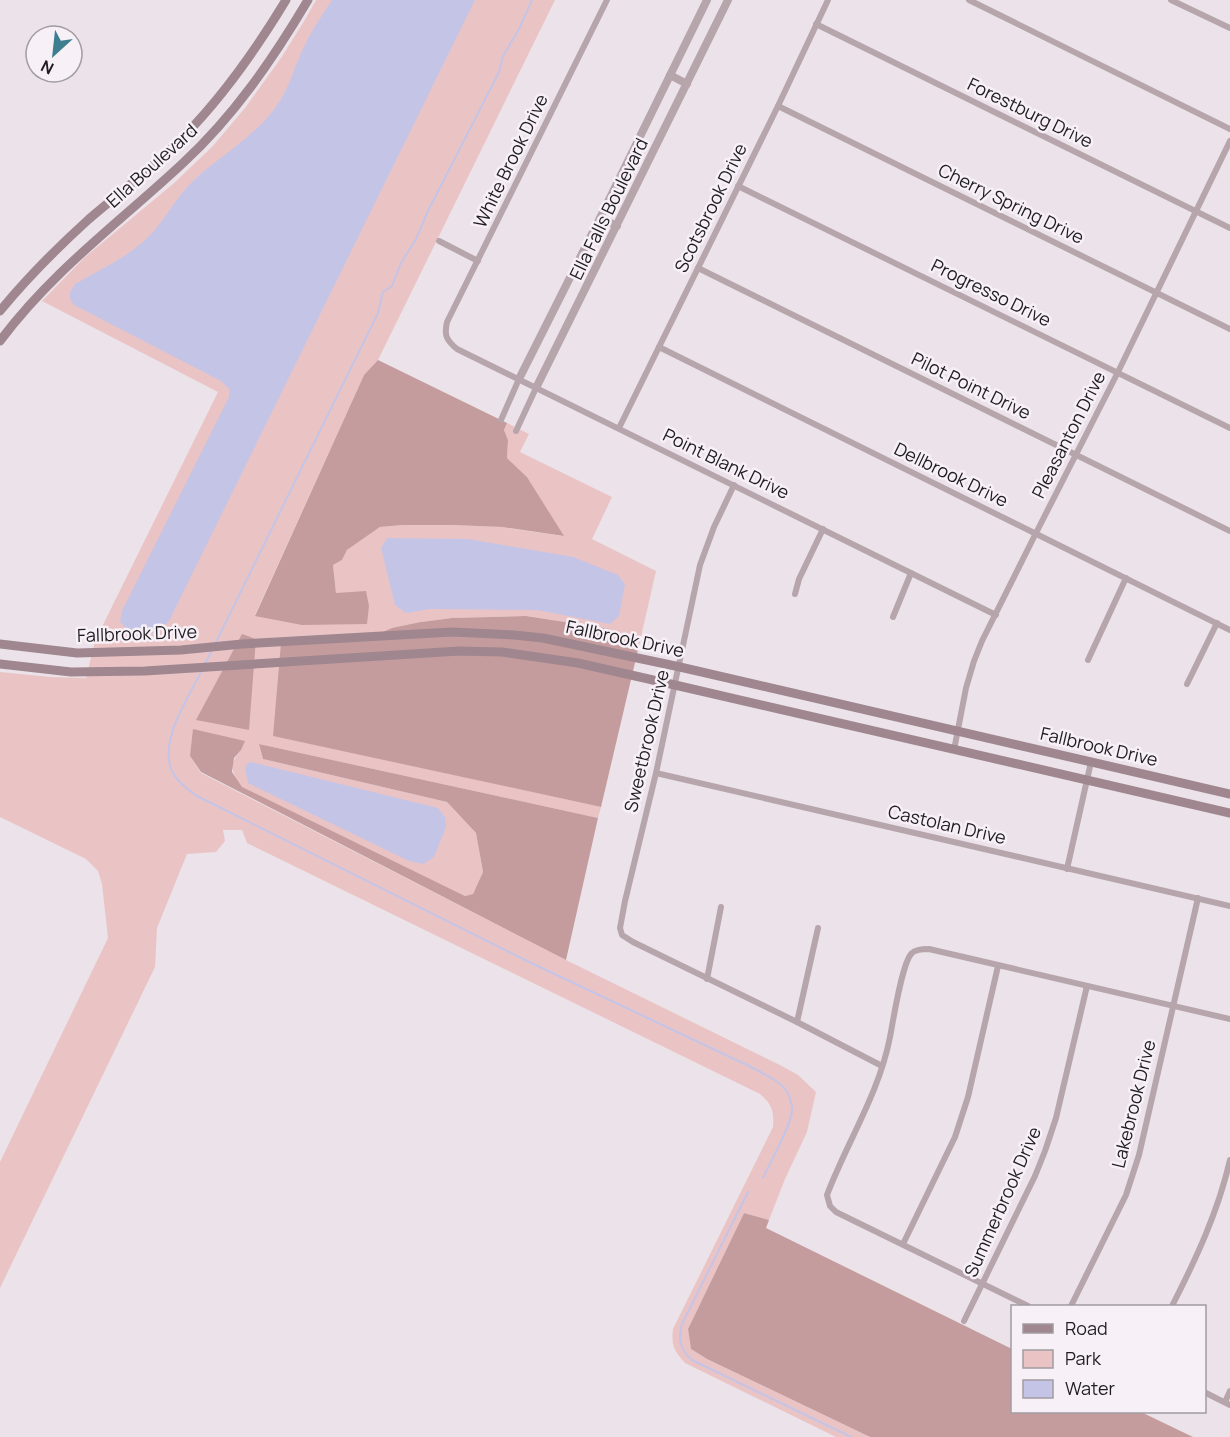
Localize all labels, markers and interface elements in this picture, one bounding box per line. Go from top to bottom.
north arrow [24,24,84,84]
text: N [37,55,57,80]
street label: Forestburg Drive [964,71,1097,153]
street label: White Brook Drive [467,90,553,231]
street label: Ella Boulevard [101,118,202,213]
street label: Ella Falls Boulevard [563,134,653,283]
street label: Scotsbrook Drive [668,139,752,276]
street label: Cherry Spring Drive [934,157,1088,249]
street label: Progresso Drive [928,253,1055,332]
street label: Pilot Point Drive [908,346,1035,424]
street label: Pleasanton Drive [1026,367,1110,502]
street label: Point Blank Drive [659,422,794,504]
street label: Dellbrook Drive [891,436,1012,512]
street label: Fallbrook Drive [564,614,686,662]
street label: Fallbrook Drive [77,619,197,647]
street label: Sweetbrook Drive [618,667,674,814]
street label: Fallbrook Drive [1038,721,1160,771]
street label: Castolan Drive [886,799,1009,849]
street label: Lakebrook Drive [1105,1037,1161,1170]
street label: Summerbrook Drive [958,1123,1046,1281]
legend [1011,1305,1206,1413]
text: Road [1065,1316,1108,1340]
text: Park [1065,1346,1102,1370]
text: Water [1065,1376,1115,1400]

